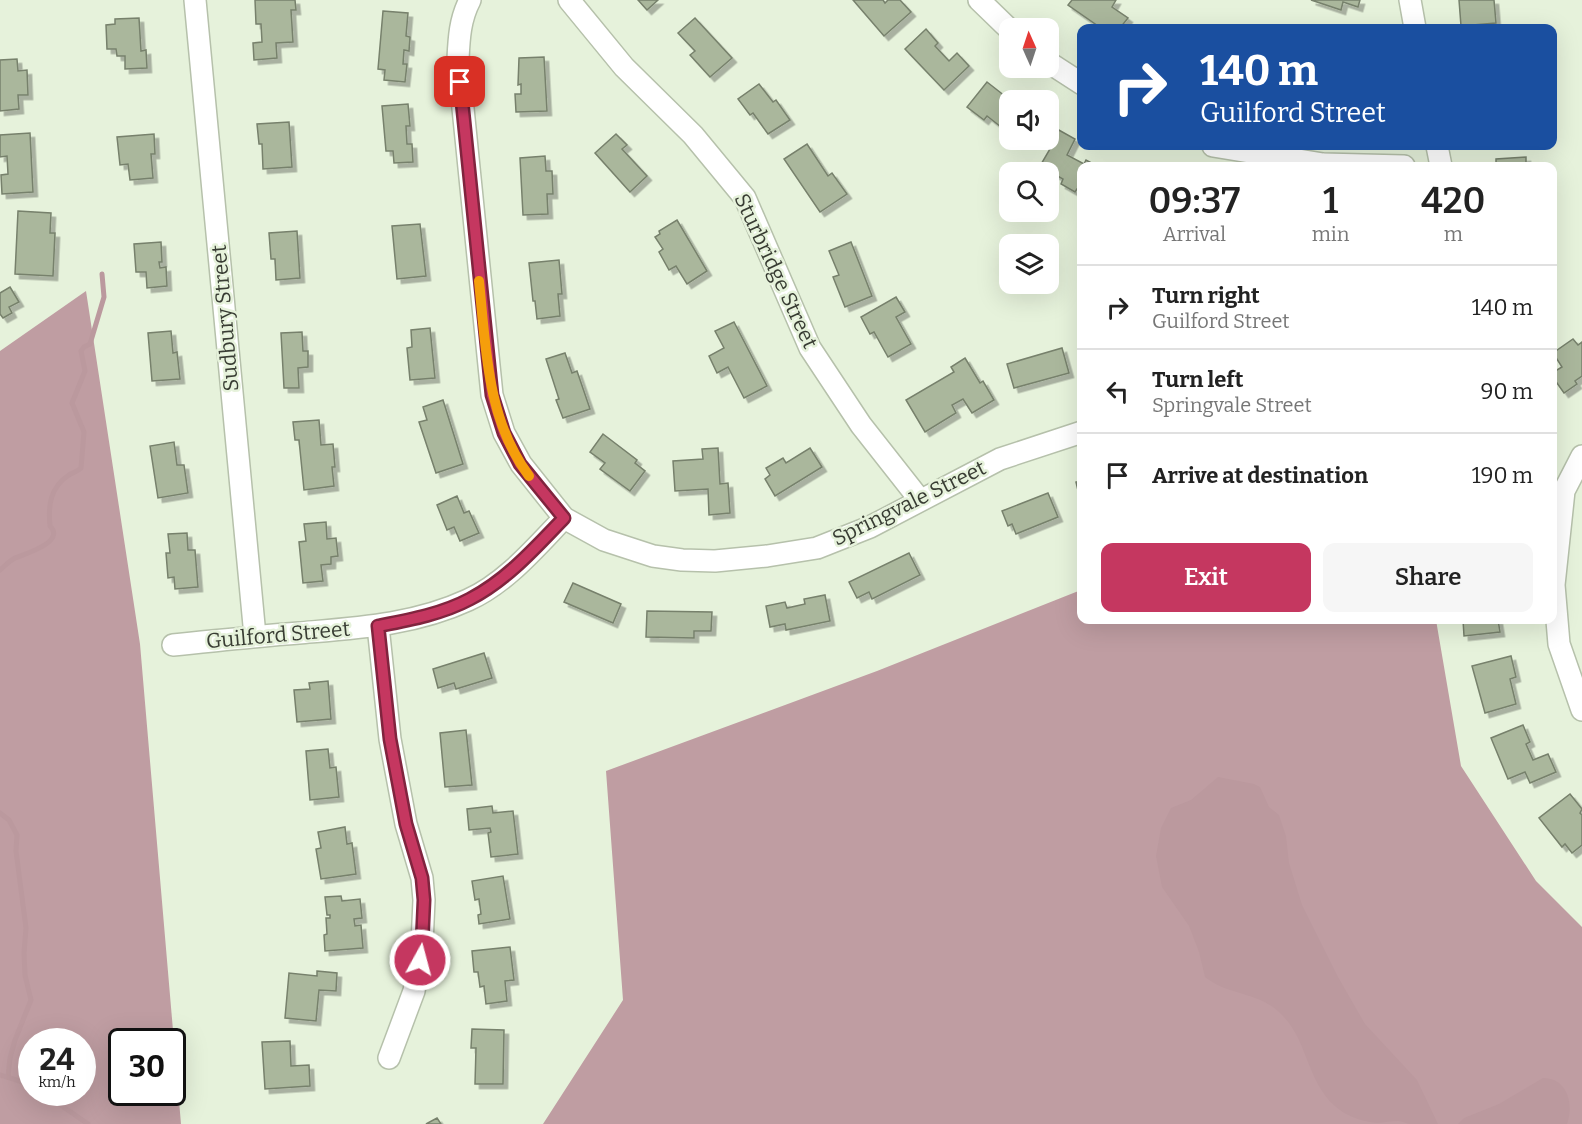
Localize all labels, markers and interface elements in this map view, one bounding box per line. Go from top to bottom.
north arrow [999,18,1059,78]
map controls [999,18,1059,294]
text: 140 m [1200,46,1318,96]
icon: right [1101,48,1179,126]
pin [434,56,485,107]
icon: arrive [443,65,476,98]
button: sound [999,90,1059,150]
text: Guilford Street [1200,97,1386,129]
button: search [999,162,1059,222]
text: 09:37 [1148,179,1240,223]
text: 1 [1323,179,1338,223]
text: 420 [1421,179,1486,223]
street label: Sturbridge Street [729,189,823,353]
text: Arrival [1163,222,1226,246]
text: min [1312,222,1349,246]
text: m [1444,222,1463,246]
button: layers [999,234,1059,294]
street label: Sudbury Street [206,243,244,392]
text: Turn right [1152,282,1260,309]
icon: right [1101,291,1134,324]
text: 140 m [1472,294,1533,321]
text: Guilford Street [1152,309,1290,333]
text: Turn left [1152,366,1244,393]
icon: left [1101,375,1134,408]
text: 90 m [1481,378,1533,405]
text: Springvale Street [1152,393,1312,417]
street label: Springvale Street [828,454,990,551]
icon: arrive [1101,459,1134,492]
text: Arrive at destination [1152,462,1368,489]
text: 190 m [1472,462,1533,489]
button: Exit [1101,543,1311,612]
button: Share [1323,543,1533,612]
street label: Guilford Street [205,616,351,654]
position arrow [388,928,452,992]
speed limit sign: 30 [108,1028,186,1106]
text: 24 [39,1042,75,1078]
text: km/h [38,1073,76,1091]

